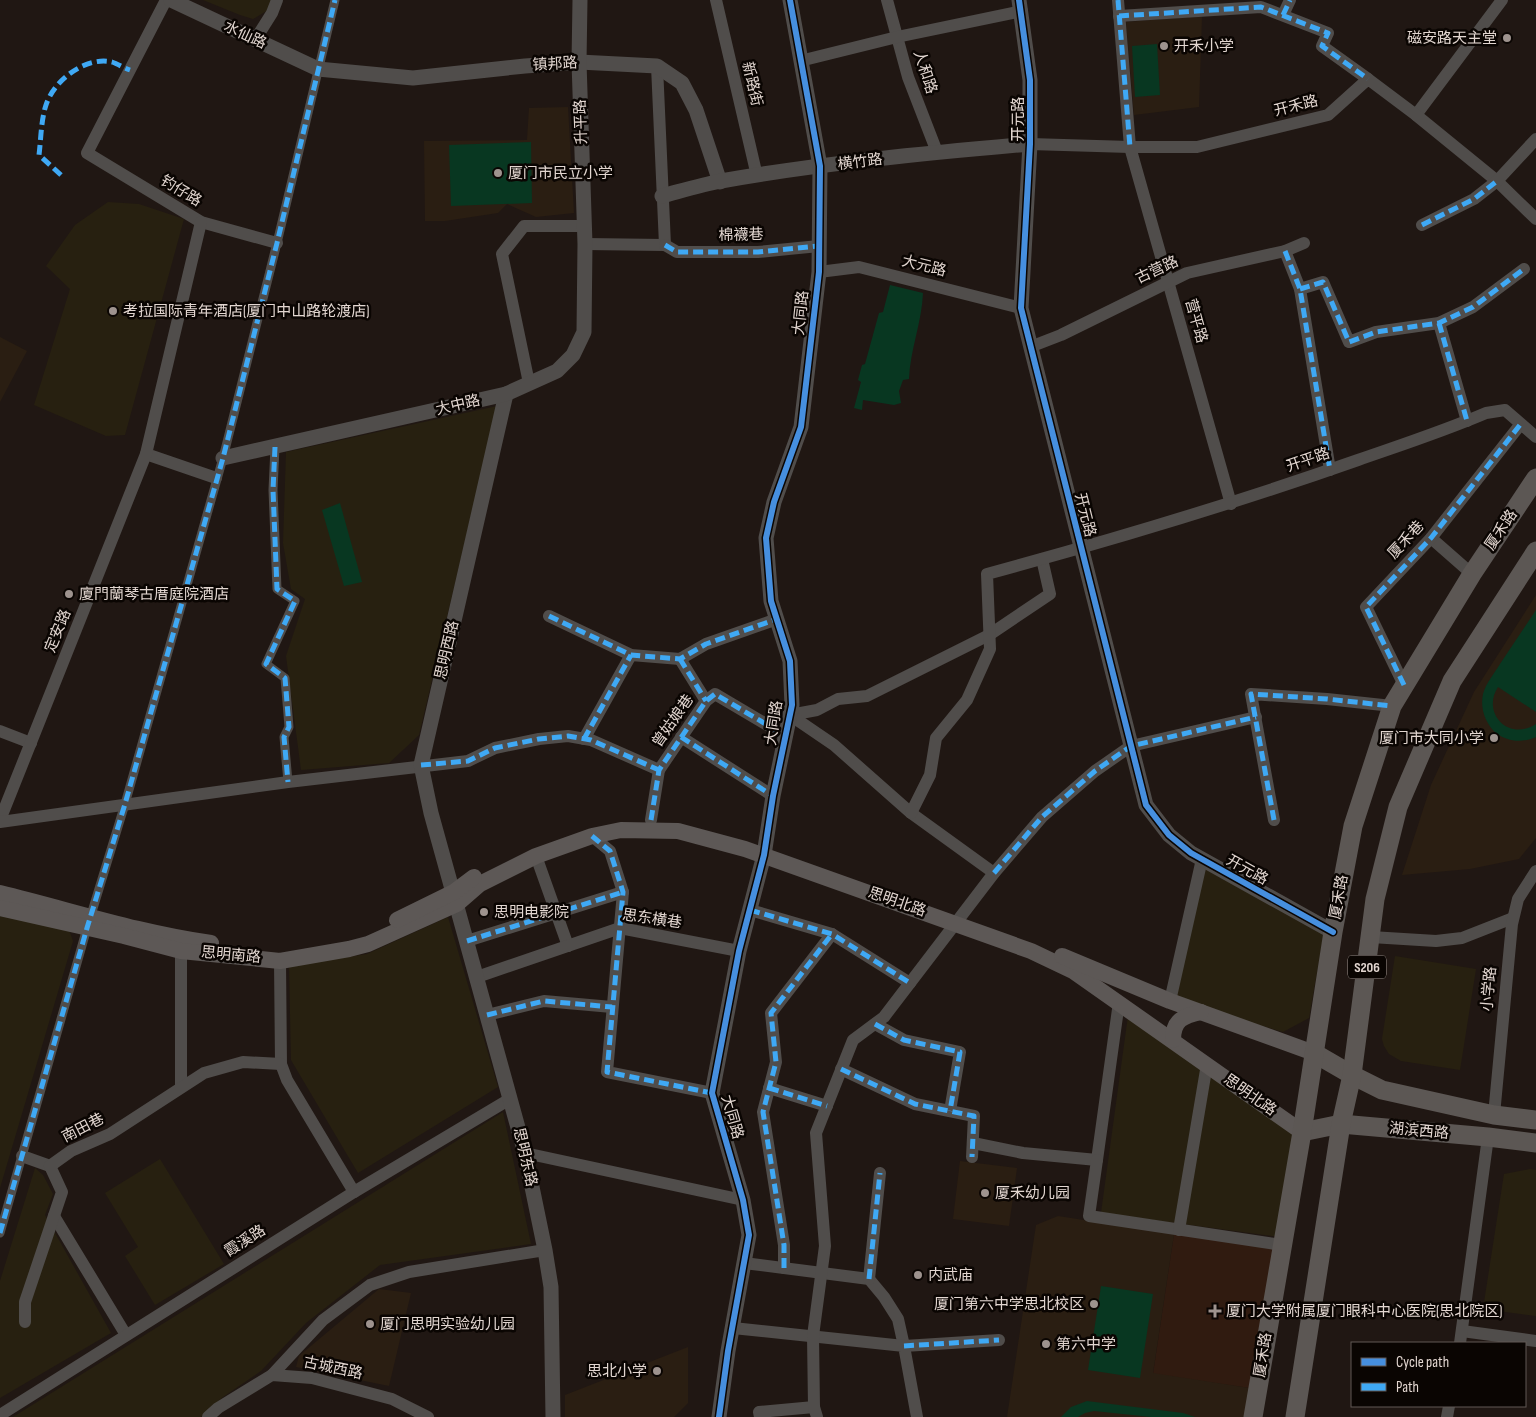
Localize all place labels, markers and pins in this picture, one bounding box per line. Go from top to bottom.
place label: 磁安路天主堂 [1407,29,1497,48]
marker: 磁安路天主堂 [1501,32,1513,44]
place label: 开禾小学 [1174,37,1234,56]
marker: 开禾小学 [1158,40,1170,52]
place label: 厦门市民立小学 [508,164,613,183]
marker: 厦门市民立小学 [492,167,504,179]
place label: 考拉国际青年酒店(厦门中山路轮渡店) [123,302,370,321]
marker: 考拉国际青年酒店(厦门中山路轮渡店) [107,305,119,317]
place label: 廈門蘭琴古厝庭院酒店 [79,585,229,604]
marker: 廈門蘭琴古厝庭院酒店 [63,588,75,600]
place label: 厦门市大同小学 [1379,729,1484,748]
marker: 厦门市大同小学 [1488,732,1500,744]
place label: 思明电影院 [494,903,569,922]
marker: 思明电影院 [478,906,490,918]
place label: 厦禾幼儿园 [995,1184,1070,1203]
marker: 厦禾幼儿园 [979,1187,991,1199]
place label: 内武庙 [928,1266,973,1285]
marker: 内武庙 [912,1269,924,1281]
place label: 厦门第六中学思北校区 [934,1295,1084,1314]
marker: 厦门第六中学思北校区 [1088,1298,1100,1310]
place label: 厦门大学附属厦门眼科中心医院(思北院区) [1226,1302,1503,1321]
marker: 厦门大学附属厦门眼科中心医院(思北院区) [1208,1304,1222,1318]
place label: 厦门思明实验幼儿园 [380,1315,515,1334]
marker: 厦门思明实验幼儿园 [364,1318,376,1330]
place label: 第六中学 [1056,1335,1116,1354]
marker: 第六中学 [1040,1338,1052,1350]
place label: 思北小学 [587,1362,647,1381]
marker: 思北小学 [651,1365,663,1377]

